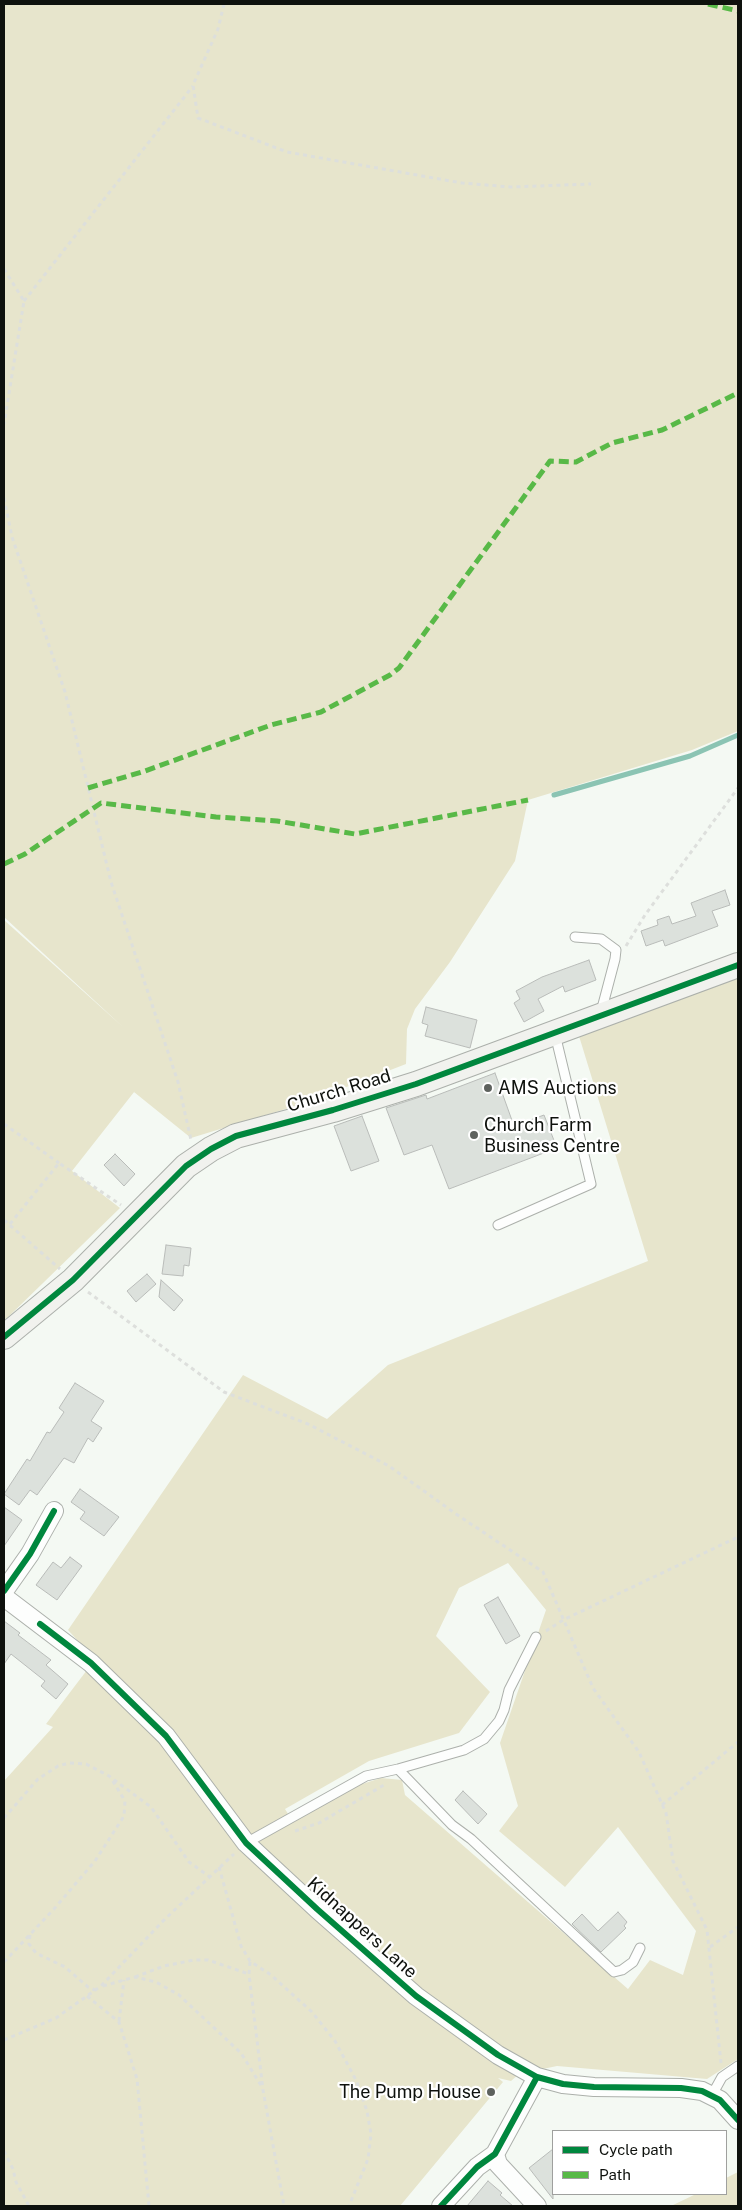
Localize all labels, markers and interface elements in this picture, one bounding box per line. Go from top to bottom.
street label: Church Road [285,1065,393,1117]
place label: AMS Auctions [498,1077,617,1099]
marker: AMS Auctions [482,1082,494,1094]
place label: Church Farm Business Centre [484,1114,620,1156]
marker: Church Farm Business Centre [468,1129,480,1141]
street label: Kidnappers Lane [303,1873,421,1983]
place label: The Pump House [339,2081,481,2103]
marker: The Pump House [485,2086,497,2098]
legend [552,2130,727,2195]
text: Cycle path [599,2141,673,2158]
text: Path [599,2166,631,2183]

